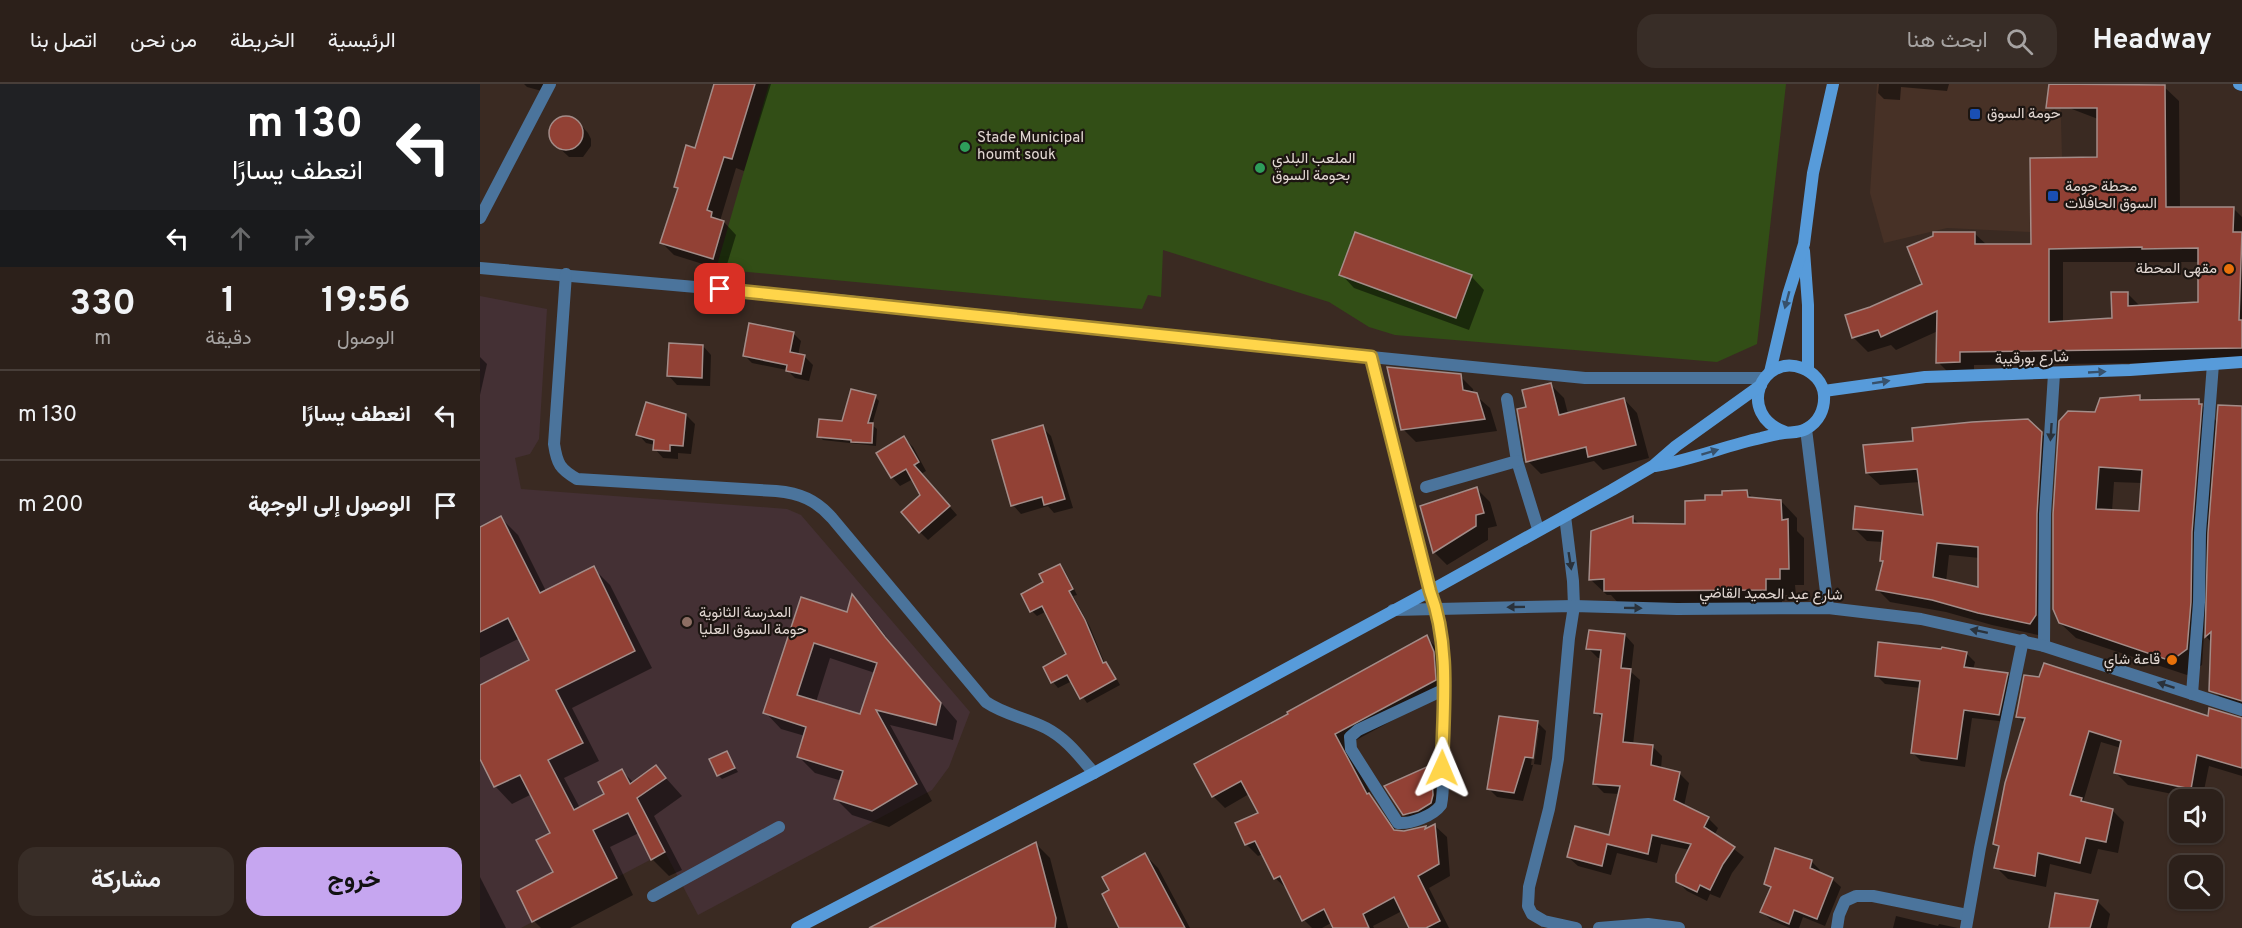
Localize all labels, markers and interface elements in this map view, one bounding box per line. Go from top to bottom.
search box [1637,14,2057,68]
text: Headway [2093,23,2212,59]
icon: search [2003,25,2036,58]
text: اتصل بنا [30,28,97,55]
text: من نحن [130,28,197,55]
text: الخريطة [230,28,295,55]
text: الرئيسية [328,28,396,55]
text: ابحث هنا [1907,28,1988,55]
text: 130 m [247,99,363,152]
place label: حومة السوق [1987,105,2061,124]
marker: حومة السوق [1968,107,1982,121]
icon: left [384,108,462,186]
place label: Stade Municipal houmt souk [977,129,1084,165]
marker: Stade Municipal houmt souk [958,140,972,154]
place label: الملعب البلدي بحومة السوق [1272,150,1356,186]
text: انعطف يسارًا [232,155,363,189]
marker: الملعب البلدي بحومة السوق [1253,161,1267,175]
place label: محطة حومة السوق الحافلات [2065,178,2157,214]
marker: محطة حومة السوق الحافلات [2046,189,2060,203]
icon: left [161,222,194,255]
icon: ahead [224,222,257,255]
icon: right [287,222,320,255]
place label: مقهى المحطة [2136,260,2217,279]
marker: مقهى المحطة [2222,262,2236,276]
pin [694,263,745,314]
icon: arrive [703,272,736,305]
text: 1 [221,279,236,325]
text: 19:56 [321,279,411,325]
text: 330 [70,282,136,328]
one-way arrow [1781,291,1791,309]
text: m [94,326,111,352]
text: دقيقة [205,326,252,352]
text: الوصول [337,326,395,352]
street label: شارع بورقيبة [1995,348,2070,370]
one-way arrow [2088,367,2107,376]
one-way arrow [1872,377,1891,386]
icon: left [429,399,462,432]
text: 130 m [18,402,77,429]
text: انعطف يسارًا [301,402,411,429]
one-way arrow [2046,422,2055,441]
one-way arrow [1701,447,1719,456]
icon: arrive [429,489,462,522]
text: 200 m [18,492,83,519]
text: الوصول إلى الوجهة [248,492,411,519]
one-way arrow [1566,552,1575,571]
street label: شارع عبد الحميد القاضي [1699,584,1843,608]
one-way arrow [1506,602,1525,612]
one-way arrow [1623,603,1642,612]
place label: المدرسة الثانوية حومة السوق العليا [699,604,807,640]
marker: المدرسة الثانوية حومة السوق العليا [680,615,694,629]
one-way arrow [1970,626,1989,635]
place label: قاعة شاي [2104,651,2160,672]
marker: قاعة شاي [2165,653,2179,667]
one-way arrow [2157,680,2175,690]
position arrow [1410,736,1474,800]
map controls [2169,789,2223,909]
button: sound [2169,789,2223,843]
button: مشاركة [18,847,234,916]
button: خروج [246,847,462,916]
button: search [2169,855,2223,909]

